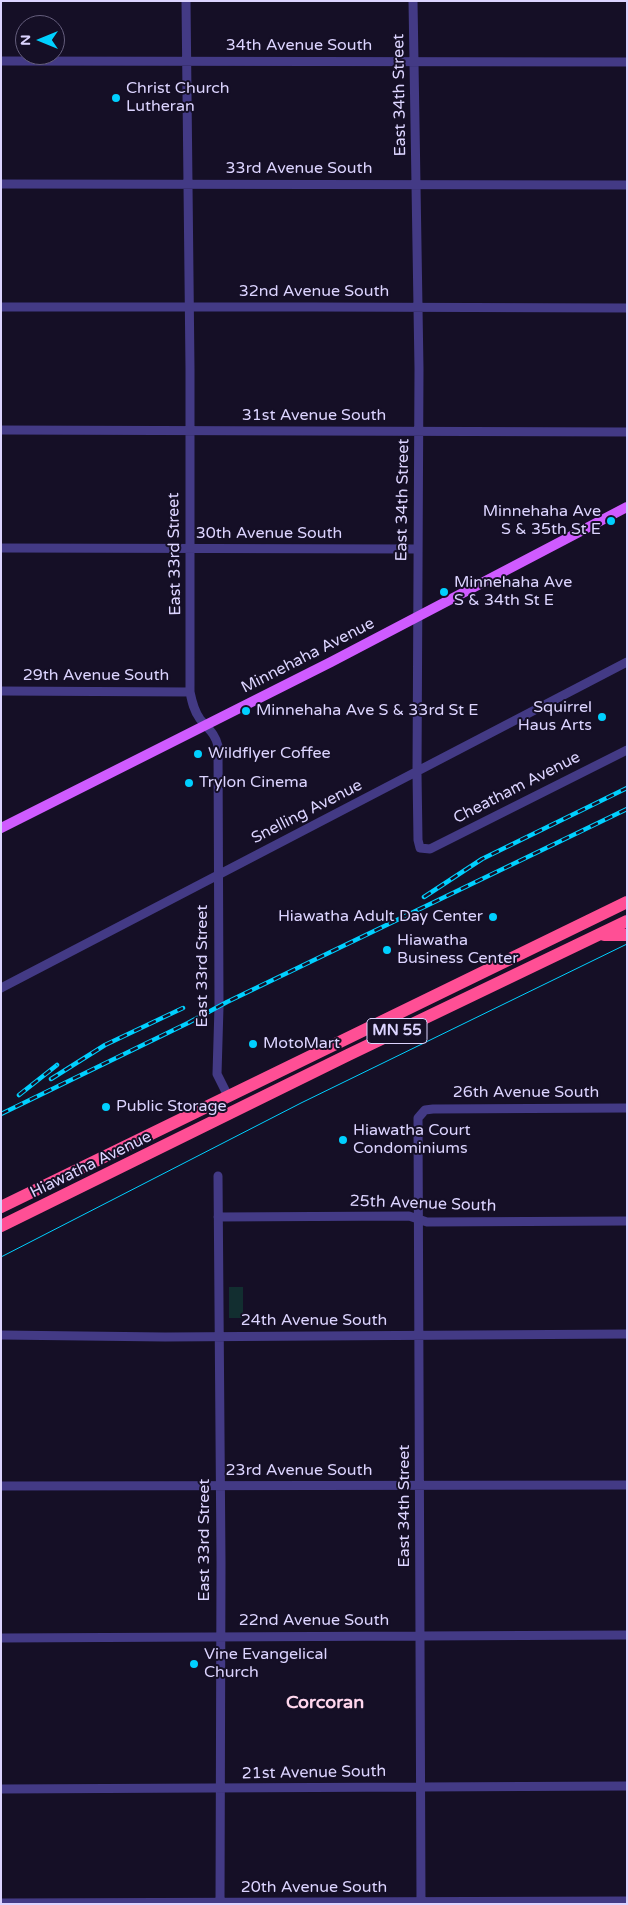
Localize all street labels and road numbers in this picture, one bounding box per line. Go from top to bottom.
street label: East 34th Street [389,33,411,157]
street label: 34th Avenue South [226,36,372,56]
street label: 33rd Avenue South [226,159,372,179]
street label: 32nd Avenue South [239,282,389,302]
street label: 31st Avenue South [242,406,386,426]
street label: East 34th Street [392,438,414,562]
street label: East 33rd Street [164,492,186,616]
street label: 30th Avenue South [196,524,342,544]
street label: Minnehaha Avenue [238,614,378,698]
street label: 29th Avenue South [23,666,169,686]
street label: Cheatham Avenue [450,748,584,828]
street label: Snelling Avenue [248,776,366,848]
street label: East 33rd Street [193,905,213,1027]
road number: MN 55 [367,1018,427,1044]
street label: 26th Avenue South [453,1083,599,1103]
street label: Hiawatha Avenue [27,1127,155,1203]
street label: 25th Avenue South [349,1192,497,1216]
street label: 24th Avenue South [241,1311,387,1331]
street label: East 34th Street [395,1445,415,1567]
street label: 23rd Avenue South [226,1461,372,1481]
street label: East 33rd Street [195,1479,215,1601]
street label: 22nd Avenue South [239,1611,389,1631]
street label: 21st Avenue South [242,1762,386,1784]
street label: 20th Avenue South [241,1878,387,1898]

